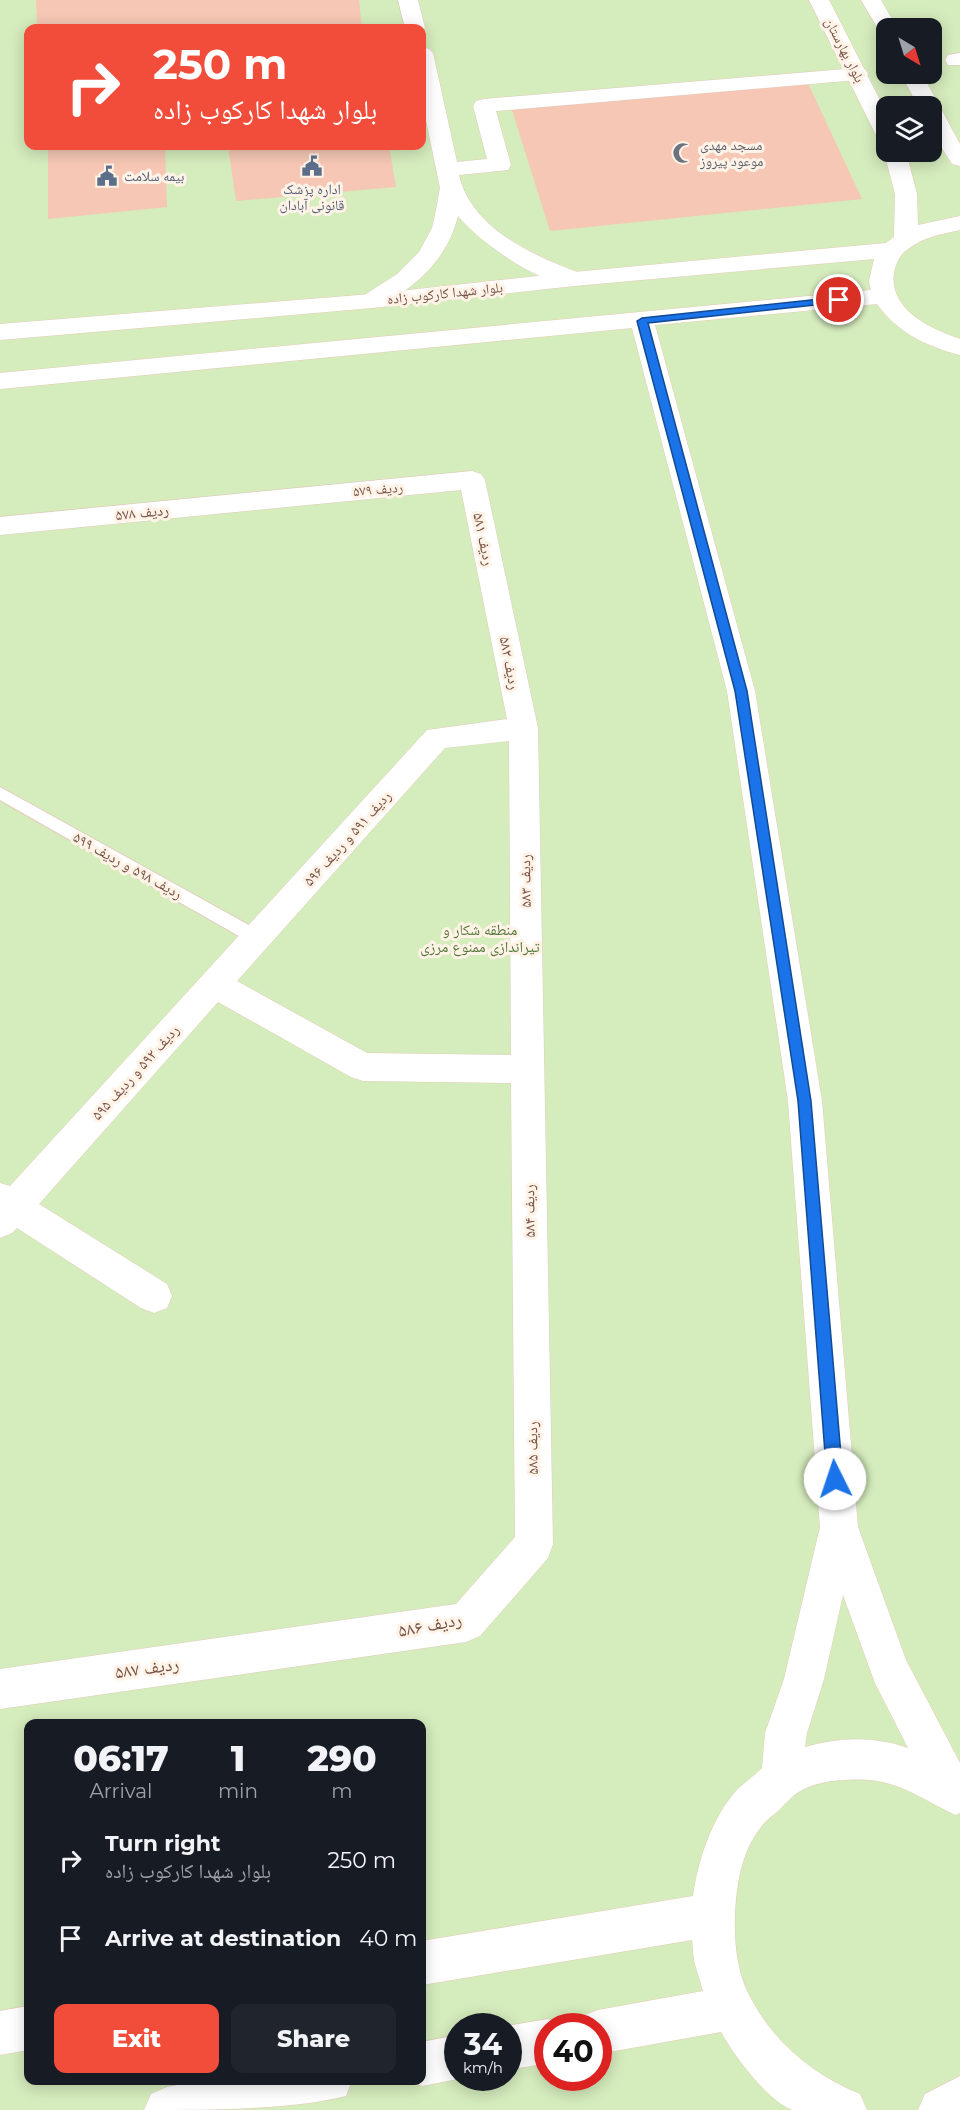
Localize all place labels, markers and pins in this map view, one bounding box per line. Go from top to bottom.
place label: مسجد مهدی موعود پیروز [699,136,763,170]
mosque icon: مسجد مهدی موعود پیروز [671,141,695,165]
public building icon: اداره پزشک قانونی آبادان [300,154,324,178]
public building icon: بیمه سلامت [95,164,119,188]
place label: بیمه سلامت [124,167,184,185]
place label: اداره پزشک قانونی آبادان [279,180,345,214]
pin [813,274,864,325]

